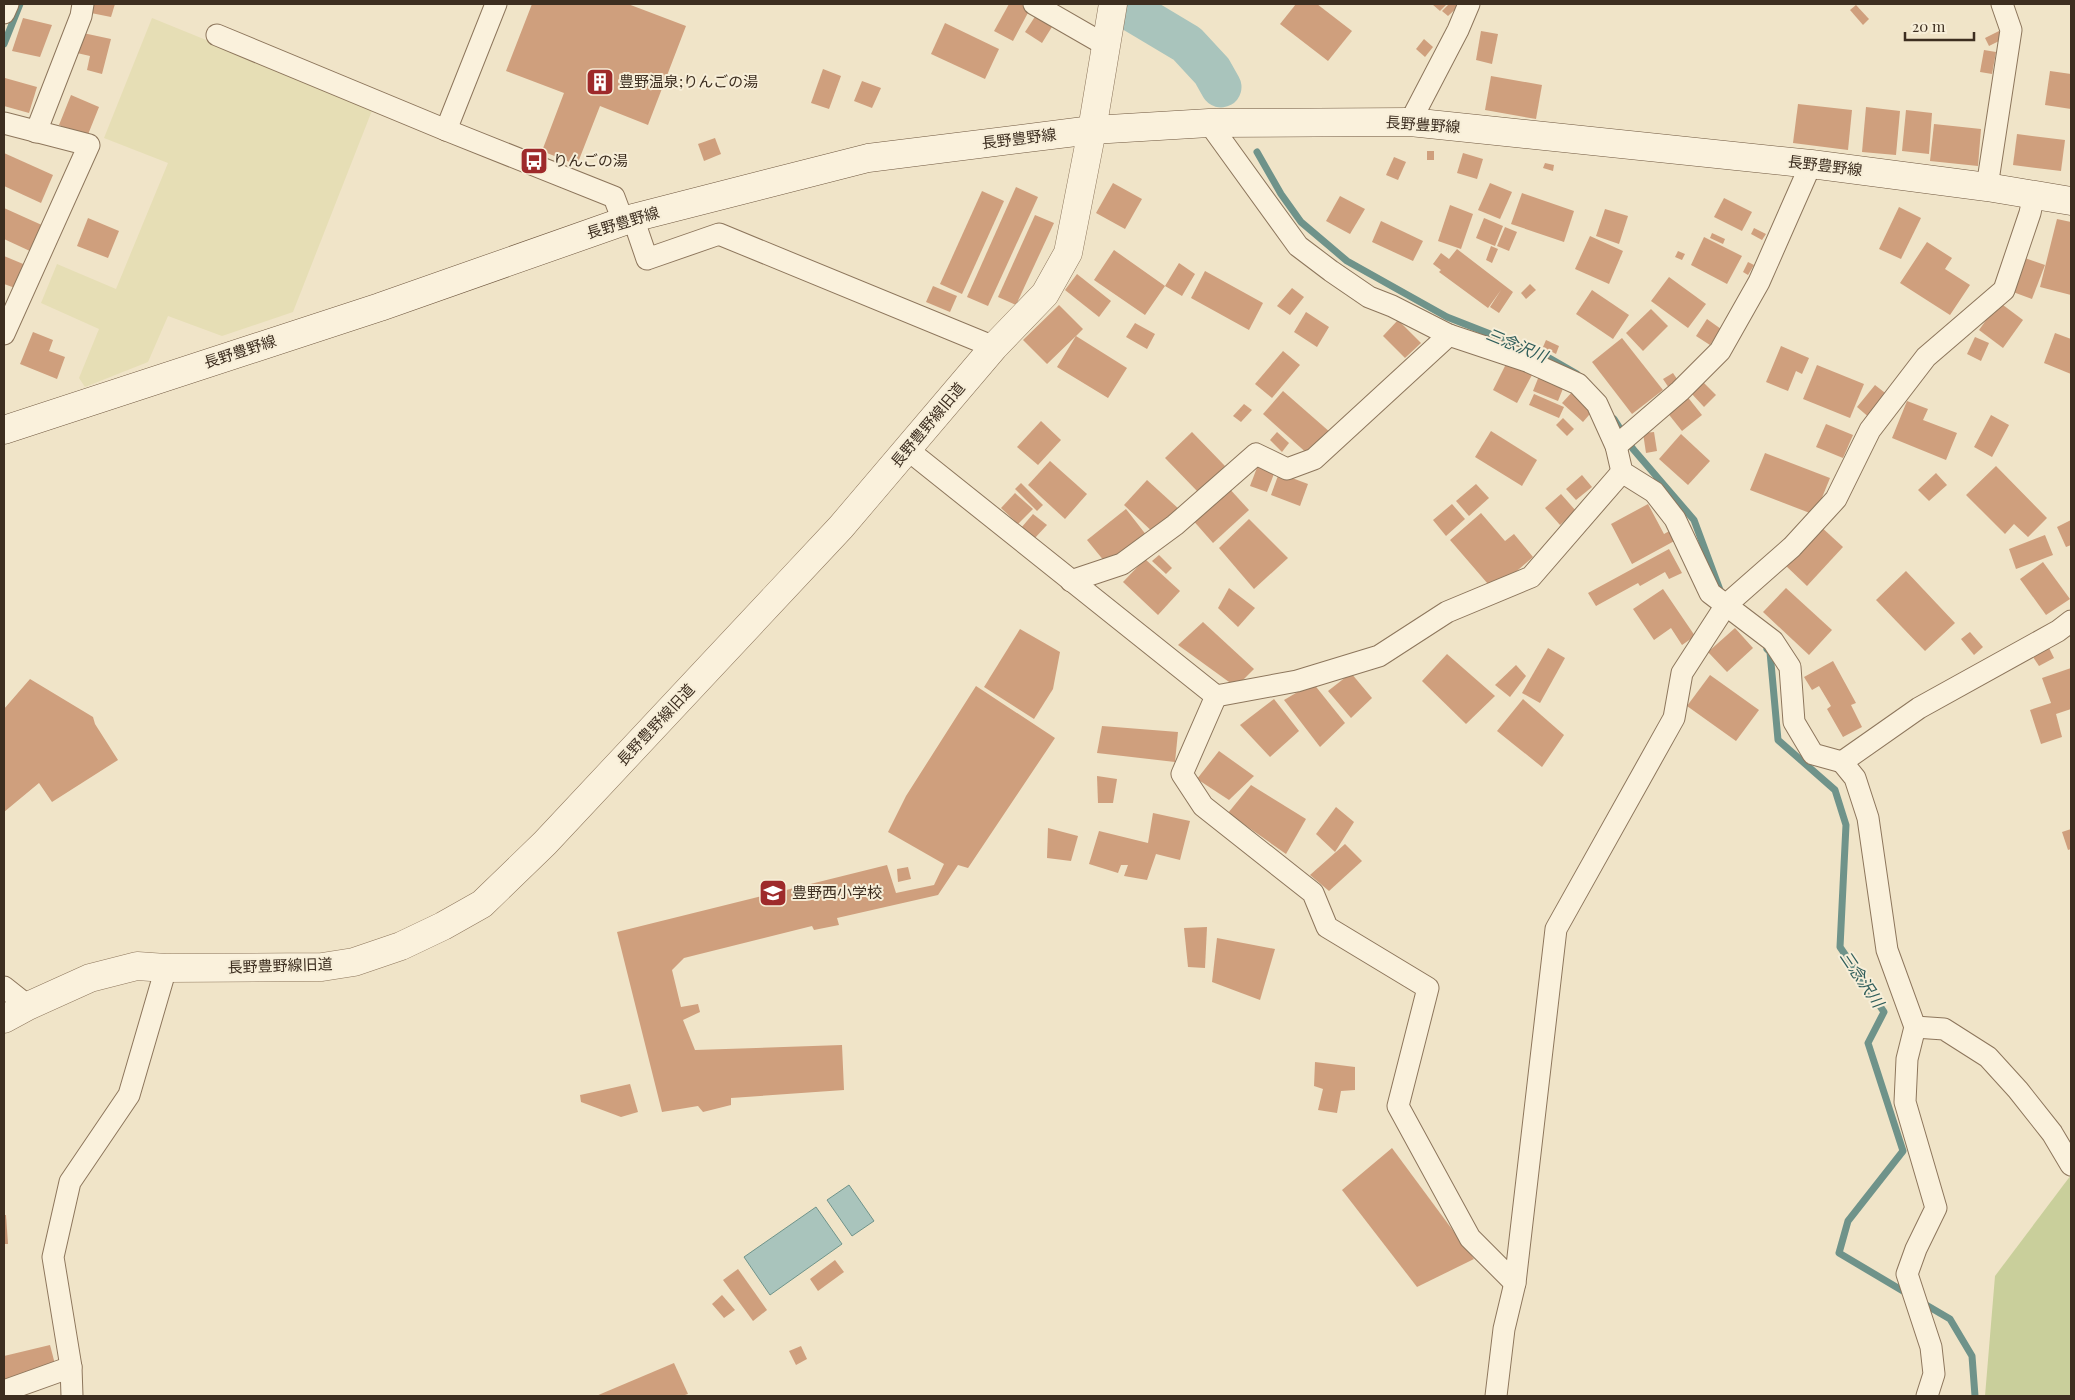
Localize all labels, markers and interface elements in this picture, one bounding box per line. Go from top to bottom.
scale bar [1905,10,1974,42]
text: 20 m [1912,16,1946,36]
building icon: 豊野温泉;りんごの湯 [585,67,615,97]
place label: 豊野温泉;りんごの湯 [619,71,758,91]
street label: 長野豊野線 [1385,111,1461,137]
street label: 長野豊野線 [980,124,1057,153]
bus stop icon: りんごの湯 [519,146,549,176]
place label: りんごの湯 [553,150,628,170]
street label: 長野豊野線 [1787,151,1864,180]
street label: 長野豊野線 [584,202,662,243]
water label: 三念沢川 [1484,323,1553,367]
street label: 長野豊野線 [201,330,278,372]
street label: 長野豊野線旧道 [886,378,969,471]
street label: 長野豊野線旧道 [612,679,698,770]
school or university icon: 豊野西小学校 [758,878,788,908]
place label: 豊野西小学校 [792,882,882,902]
water label: 三念沢川 [1836,946,1890,1013]
street label: 長野豊野線旧道 [227,953,333,977]

